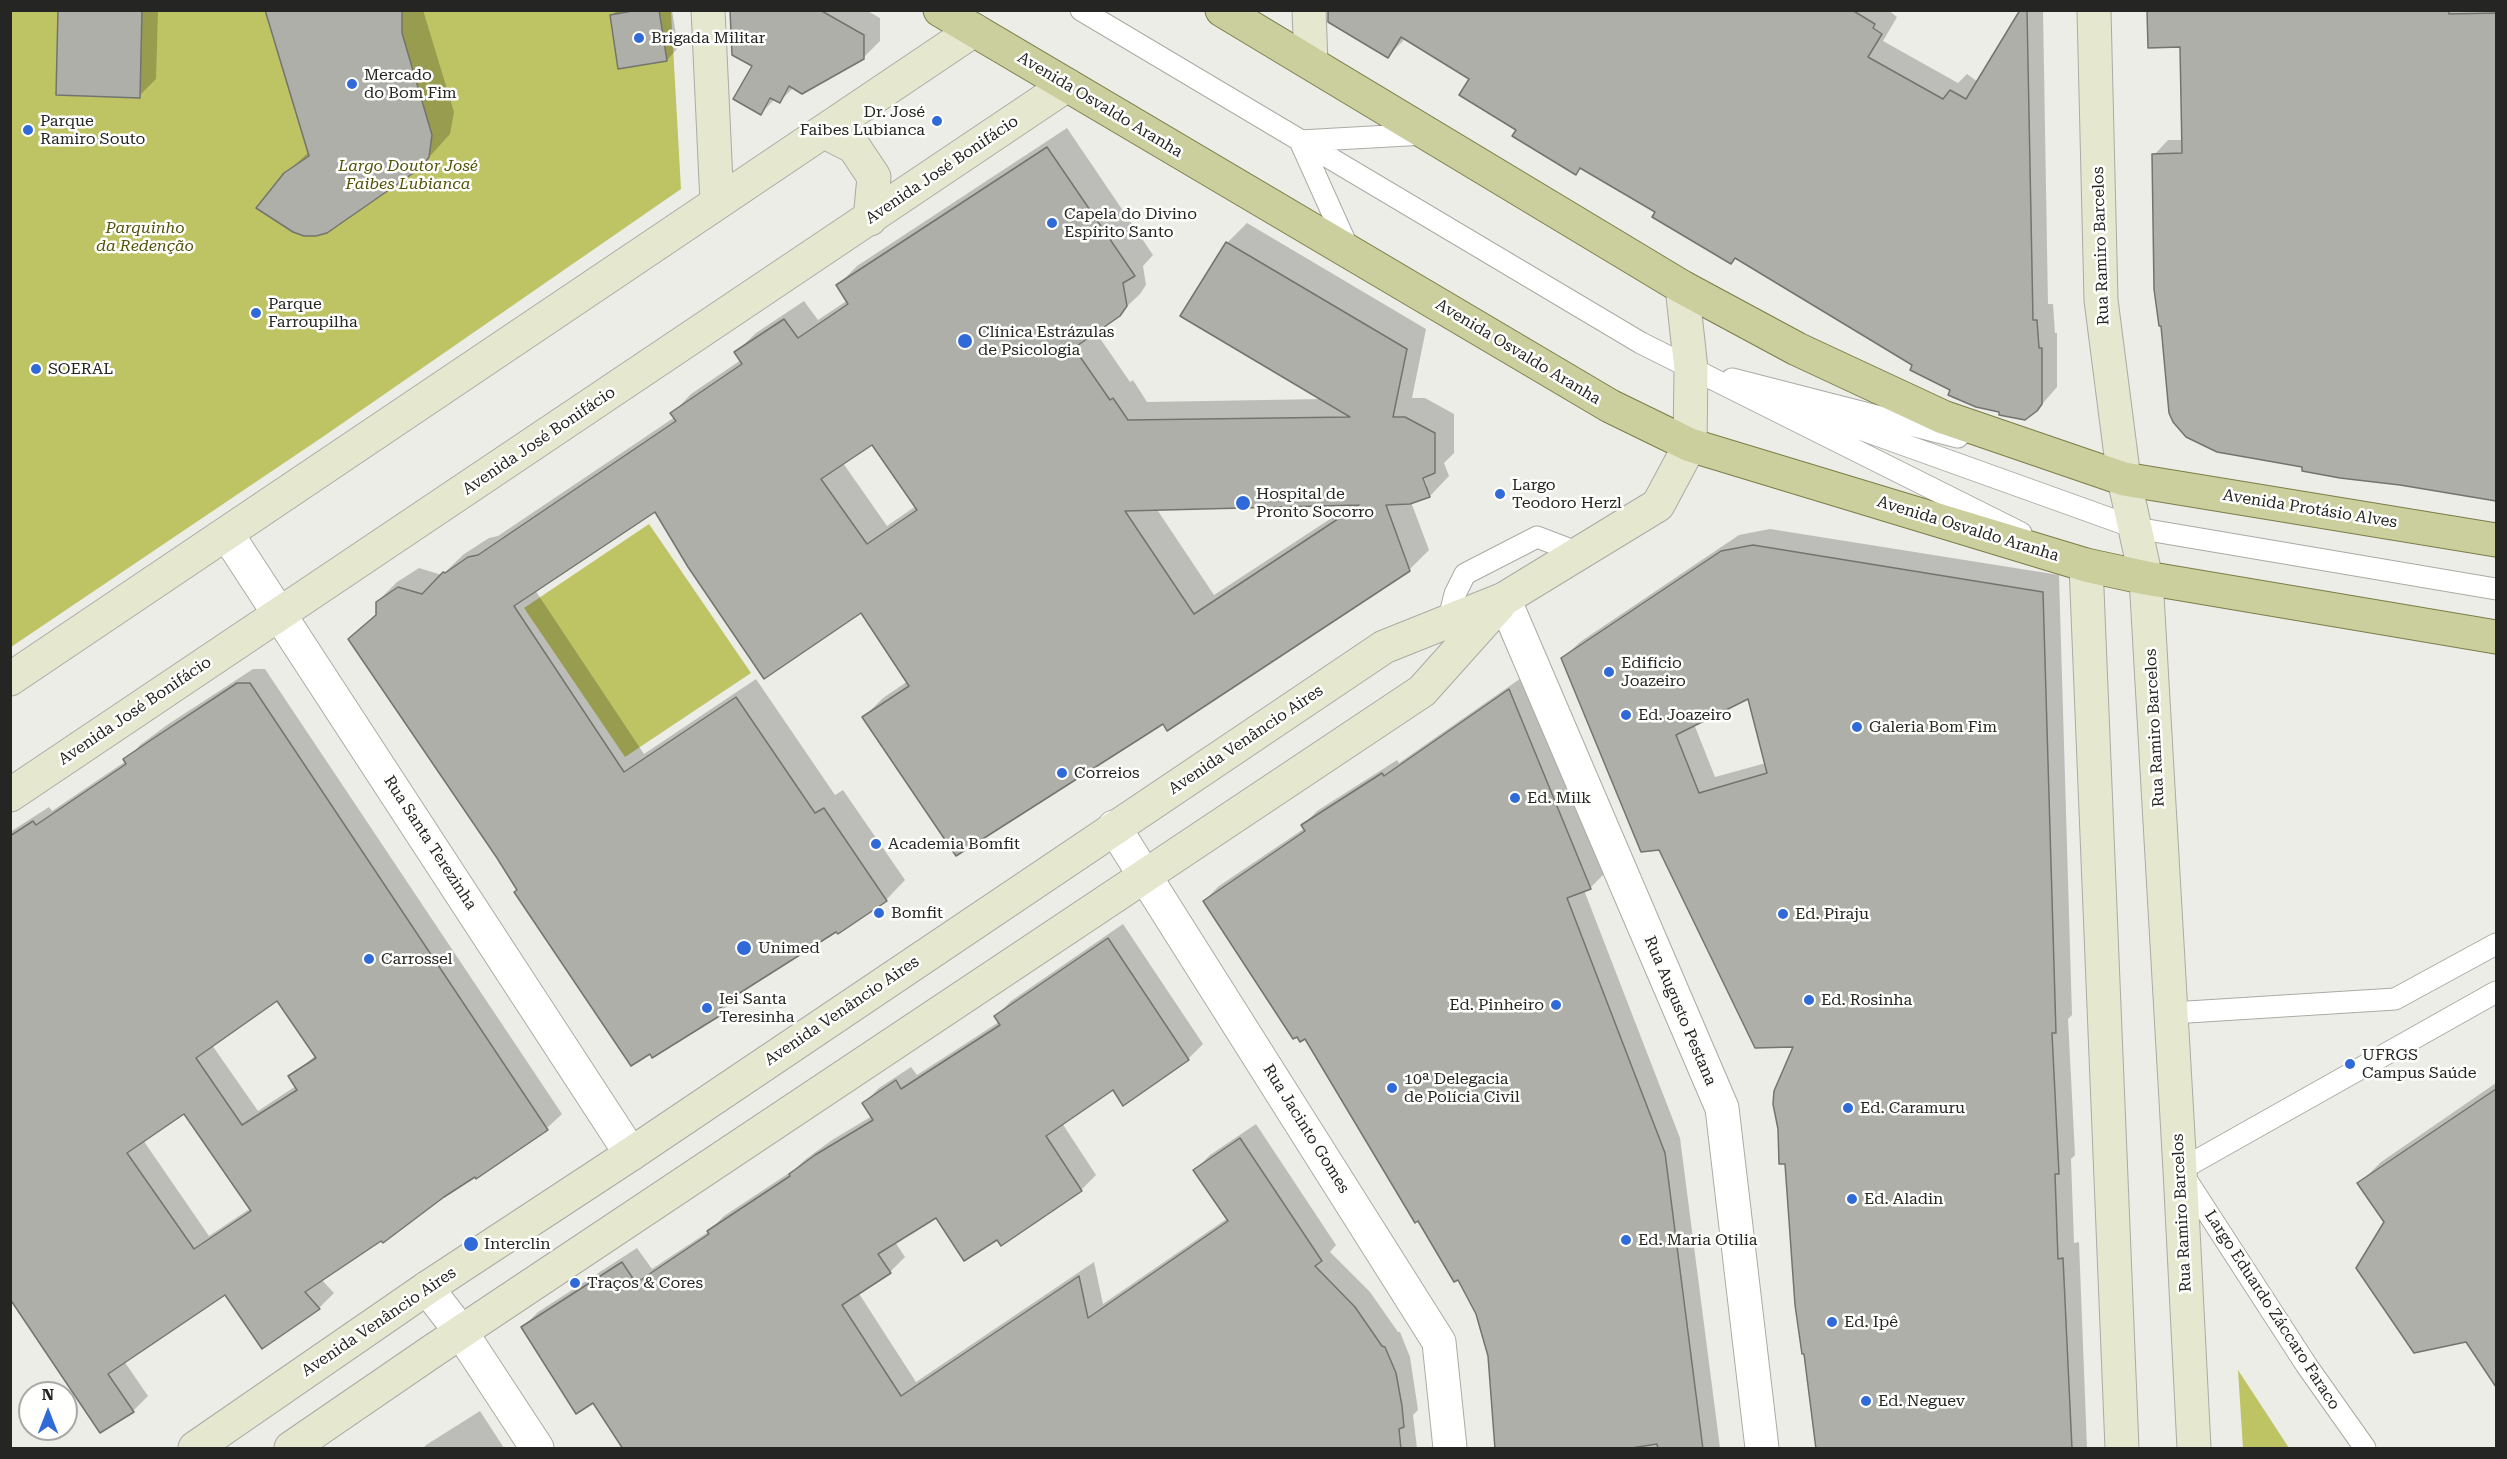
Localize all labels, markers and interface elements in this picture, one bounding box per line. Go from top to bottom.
place label: Brigada Militar [651,28,765,48]
marker: Brigada Militar [632,31,646,45]
street label: Avenida Osvaldo Aranha [1014,48,1186,162]
place label: Mercado do Bom Fim [364,65,457,103]
marker: Mercado do Bom Fim [345,77,359,91]
place label: Dr. José Faibes Lubianca [800,102,925,140]
place label: Parque Ramiro Souto [40,111,145,149]
street label: Avenida José Bonifácio [862,112,1022,228]
marker: Dr. José Faibes Lubianca [930,114,944,128]
marker: Parque Ramiro Souto [21,123,35,137]
park label: Largo Doutor José Faibes Lubianca [338,156,478,194]
street label: Rua Ramiro Barcelos [2089,166,2113,326]
place label: Capela do Divino Espírito Santo [1064,204,1197,242]
marker: Capela do Divino Espírito Santo [1045,216,1059,230]
park label: Parquinho da Redenção [96,218,194,256]
place label: Parque Farroupilha [268,294,358,332]
street label: Avenida Osvaldo Aranha [1432,295,1604,409]
marker: Parque Farroupilha [249,306,263,320]
place label: Clínica Estrázulas de Psicologia [978,322,1114,360]
marker: Clínica Estrázulas de Psicologia [956,332,974,350]
place label: SOERAL [48,359,113,379]
marker: SOERAL [29,362,43,376]
street label: Avenida José Bonifácio [459,383,619,499]
place label: Largo Teodoro Herzl [1512,475,1622,513]
place label: Hospital de Pronto Socorro [1256,484,1374,522]
street label: Avenida Protásio Alves [2221,486,2399,532]
marker: Largo Teodoro Herzl [1493,487,1507,501]
street label: Avenida Osvaldo Aranha [1875,492,2061,566]
marker: Hospital de Pronto Socorro [1234,494,1252,512]
street label: Rua Ramiro Barcelos [2141,648,2169,808]
street label: Avenida José Bonifácio [55,653,215,769]
place label: Edifício Joazeiro [1621,653,1686,691]
marker: Edifício Joazeiro [1602,665,1616,679]
street label: Avenida Venâncio Aires [1165,681,1327,799]
place label: Ed. Joazeiro [1638,705,1732,725]
marker: Ed. Joazeiro [1619,708,1633,722]
place label: Galeria Bom Fim [1869,717,1997,737]
marker: Galeria Bom Fim [1850,720,1864,734]
place label: Correios [1074,763,1140,783]
marker: Correios [1055,766,1069,780]
street label: Rua Santa Terezinha [379,772,481,914]
place label: Ed. Milk [1527,788,1591,808]
marker: Ed. Milk [1508,791,1522,805]
place label: Academia Bomfit [888,834,1020,854]
marker: Academia Bomfit [869,837,883,851]
place label: Bomfit [891,903,943,923]
place label: Ed. Piraju [1795,904,1869,924]
marker: Bomfit [872,906,886,920]
marker: Ed. Piraju [1776,907,1790,921]
street label: Rua Augusto Pestana [1640,933,1720,1089]
place label: Unimed [758,938,820,958]
marker: Unimed [735,939,753,957]
place label: Carrossel [381,949,453,969]
marker: Carrossel [362,952,376,966]
street label: Avenida Venâncio Aires [761,952,923,1070]
place label: Iei Santa Teresinha [719,989,794,1027]
place label: Ed. Rosinha [1821,990,1912,1010]
marker: Ed. Rosinha [1802,993,1816,1007]
place label: Ed. Pinheiro [1449,995,1544,1015]
marker: Ed. Pinheiro [1549,998,1563,1012]
marker: Iei Santa Teresinha [700,1001,714,1015]
place label: UFRGS Campus Saúde [2362,1045,2476,1083]
marker: UFRGS Campus Saúde [2343,1057,2357,1071]
street label: Rua Jacinto Gomes [1259,1061,1353,1197]
place label: 10ª Delegacia de Polícia Civil [1404,1069,1520,1107]
marker: 10ª Delegacia de Polícia Civil [1385,1081,1399,1095]
place label: Ed. Caramuru [1860,1098,1965,1118]
marker: Ed. Caramuru [1841,1101,1855,1115]
street label: Rua Ramiro Barcelos [2168,1133,2196,1293]
place label: Ed. Aladin [1864,1189,1943,1209]
marker: Ed. Aladin [1845,1192,1859,1206]
street label: Largo Eduardo Záccaro Faraco [2200,1207,2344,1413]
place label: Ed. Maria Otilia [1638,1230,1757,1250]
marker: Ed. Maria Otilia [1619,1233,1633,1247]
place label: Interclin [484,1234,551,1254]
marker: Interclin [462,1235,480,1253]
street label: Avenida Venâncio Aires [298,1263,460,1381]
place label: Traços & Cores [587,1273,703,1293]
marker: Traços & Cores [568,1276,582,1290]
place label: Ed. Ipê [1844,1312,1898,1332]
marker: Ed. Ipê [1825,1315,1839,1329]
north arrow [18,1381,78,1441]
text: N [42,1385,54,1404]
place label: Ed. Neguev [1878,1391,1965,1411]
marker: Ed. Neguev [1859,1394,1873,1408]

